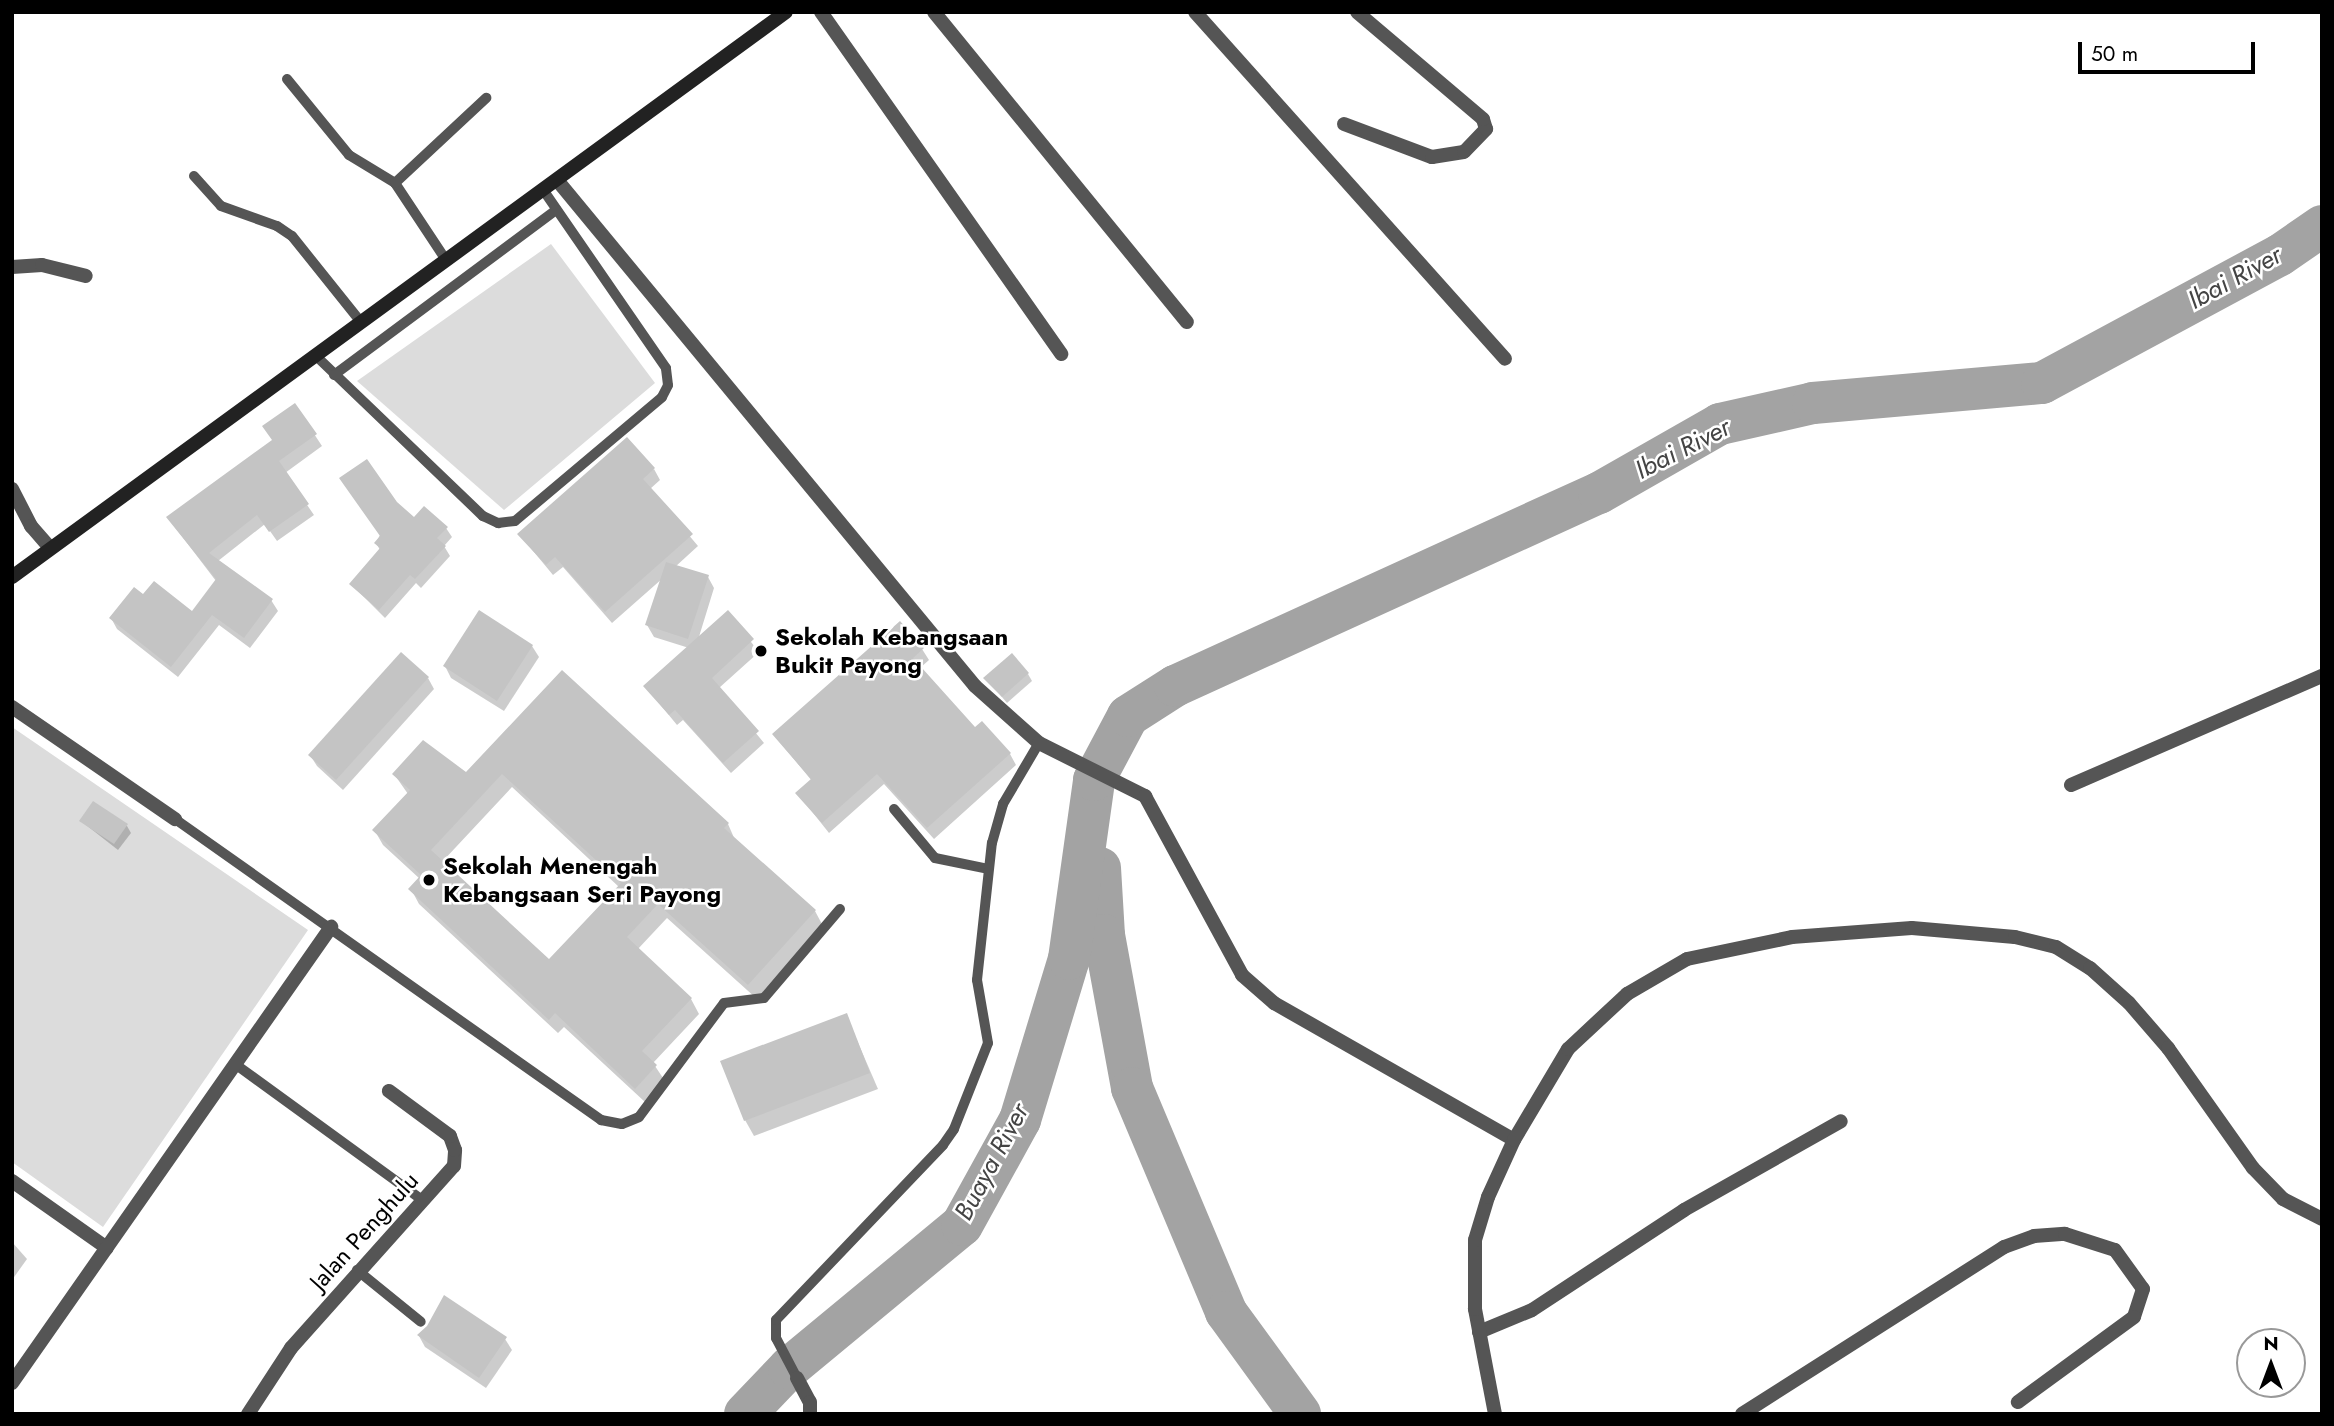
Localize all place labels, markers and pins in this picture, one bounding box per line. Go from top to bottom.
place label: Sekolah Kebangsaan Bukit Payong [775,623,1008,679]
marker: Sekolah Kebangsaan Bukit Payong [753,643,769,659]
place label: Sekolah Menengah Kebangsaan Seri Payong [443,852,721,908]
marker: Sekolah Menengah Kebangsaan Seri Payong [421,872,437,888]

